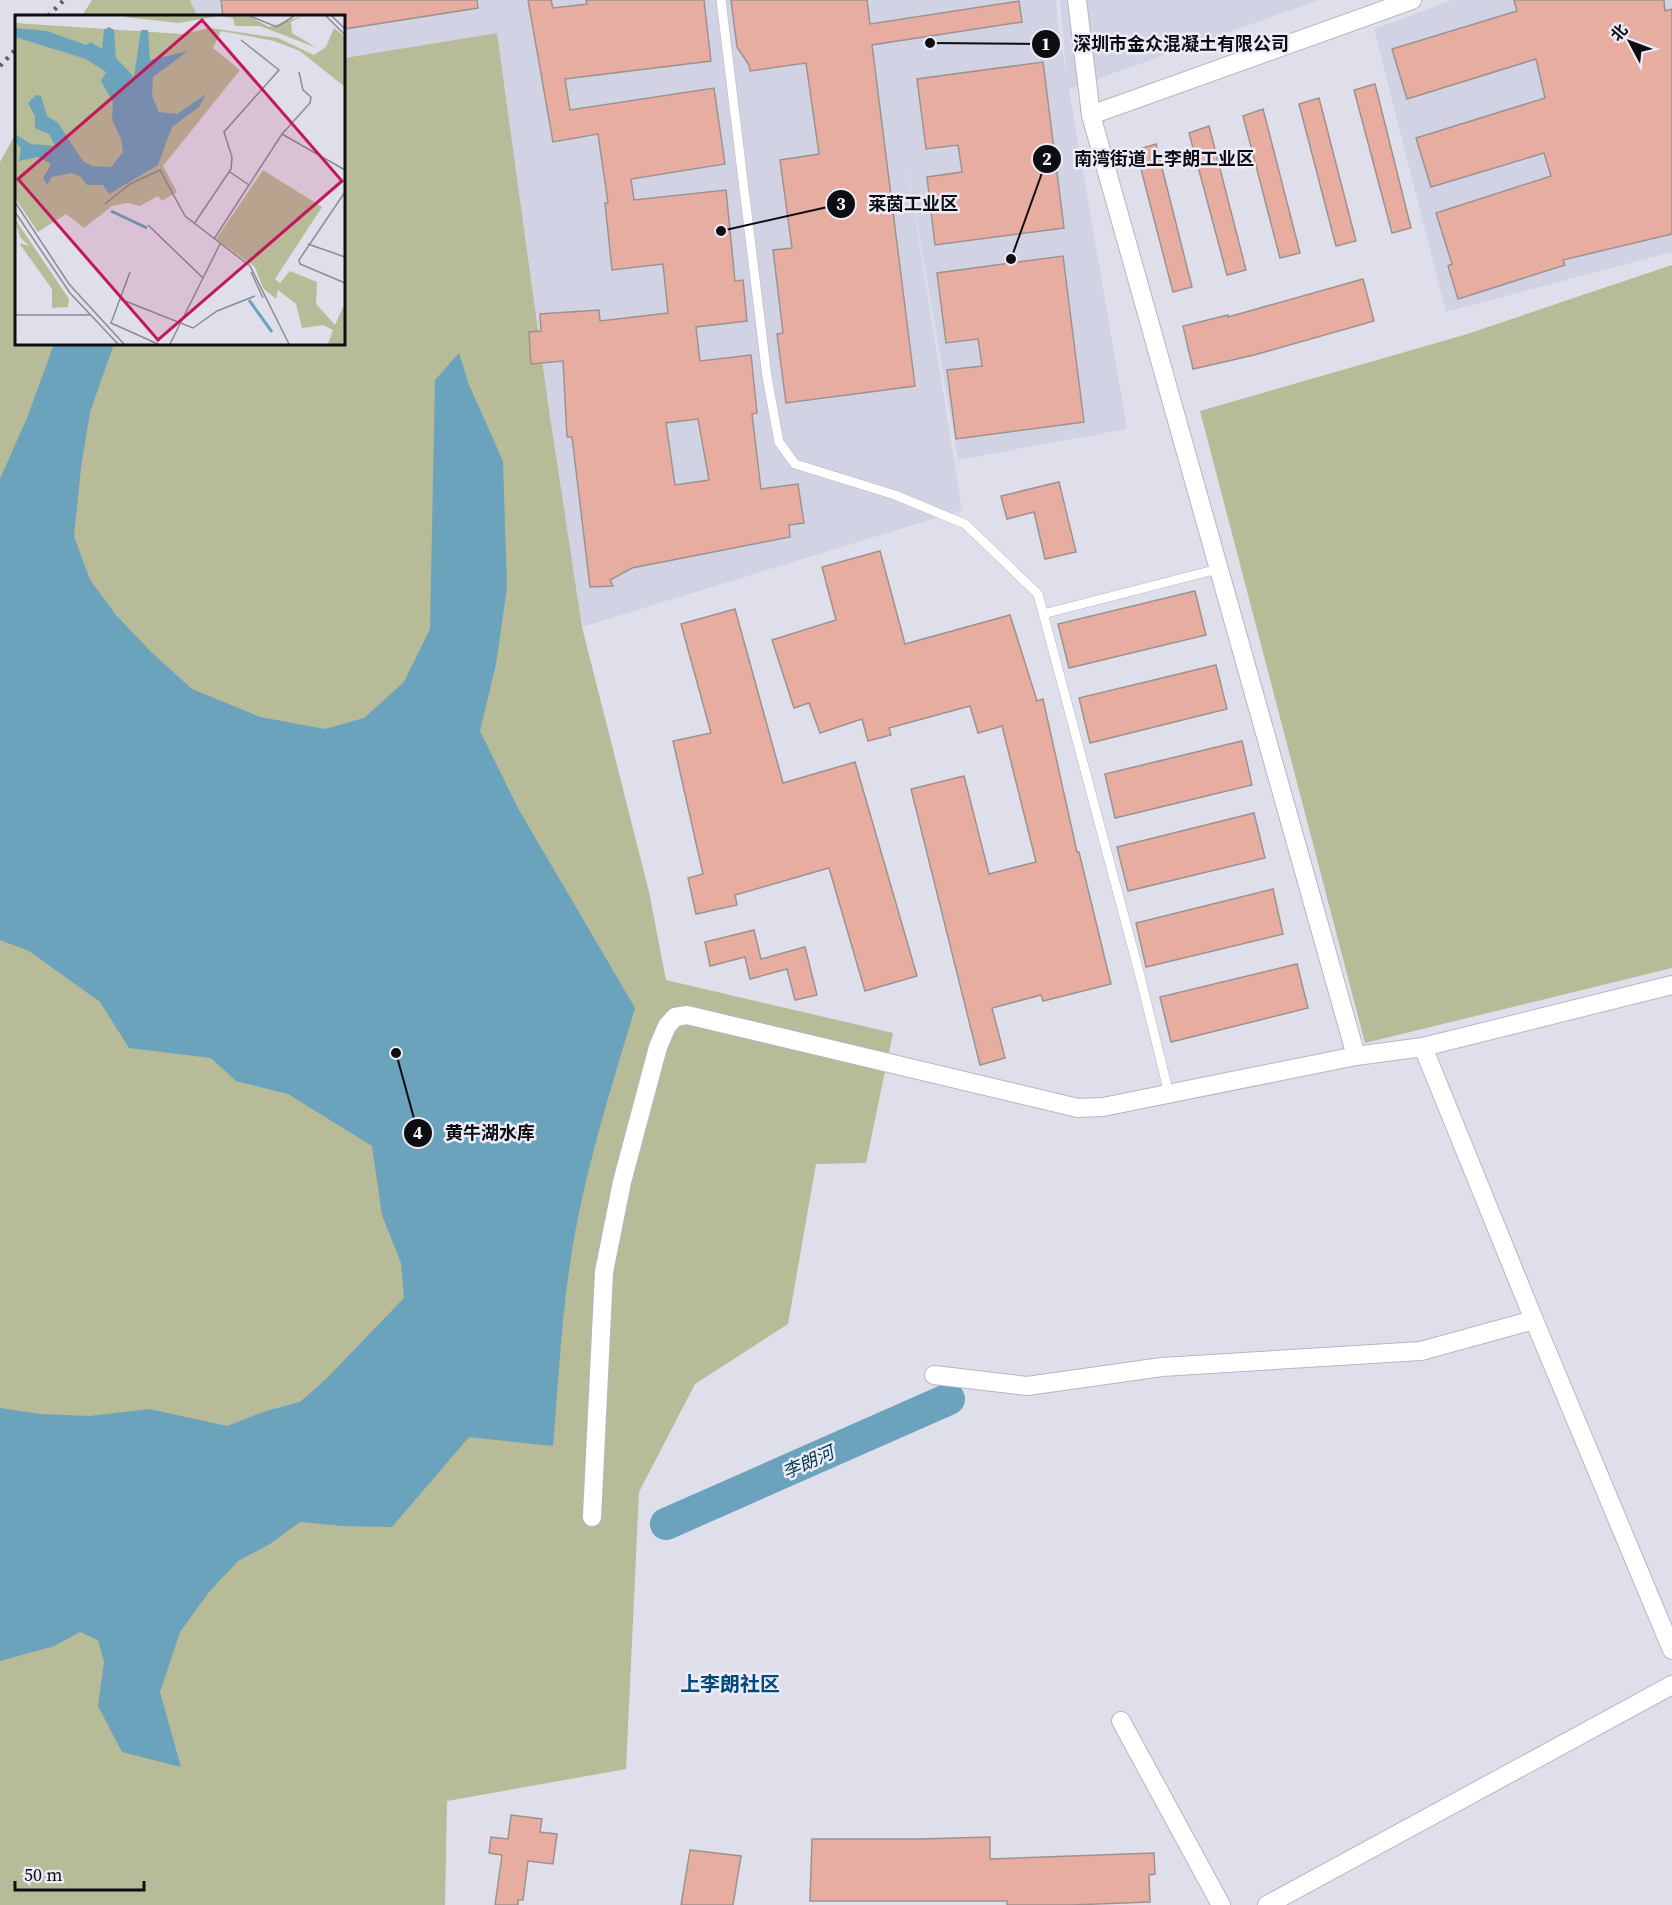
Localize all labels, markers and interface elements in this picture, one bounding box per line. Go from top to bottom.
north arrow [1600,12,1660,72]
inset map [15,15,345,345]
text: 北 [1605,19,1632,45]
callout: 深圳市金众混凝土有限公司 [1031,26,1301,62]
text: 1 [1041,31,1051,56]
text: 深圳市金众混凝土有限公司 [1073,31,1289,56]
callout: 南湾街道上李朗工业区 [1032,141,1266,177]
text: 2 [1042,146,1052,171]
text: 南湾街道上李朗工业区 [1074,146,1254,171]
callout: 莱茵工业区 [826,186,970,222]
text: 3 [836,191,846,216]
text: 莱茵工业区 [868,191,958,216]
callout: 黄牛湖水库 [403,1115,547,1151]
text: 4 [413,1120,423,1145]
text: 黄牛湖水库 [445,1120,535,1145]
water label: 李朗河 [778,1438,840,1484]
district label: 上李朗社区 [680,1670,780,1698]
scale bar [15,1854,144,1892]
text: 50 m [24,1862,62,1887]

